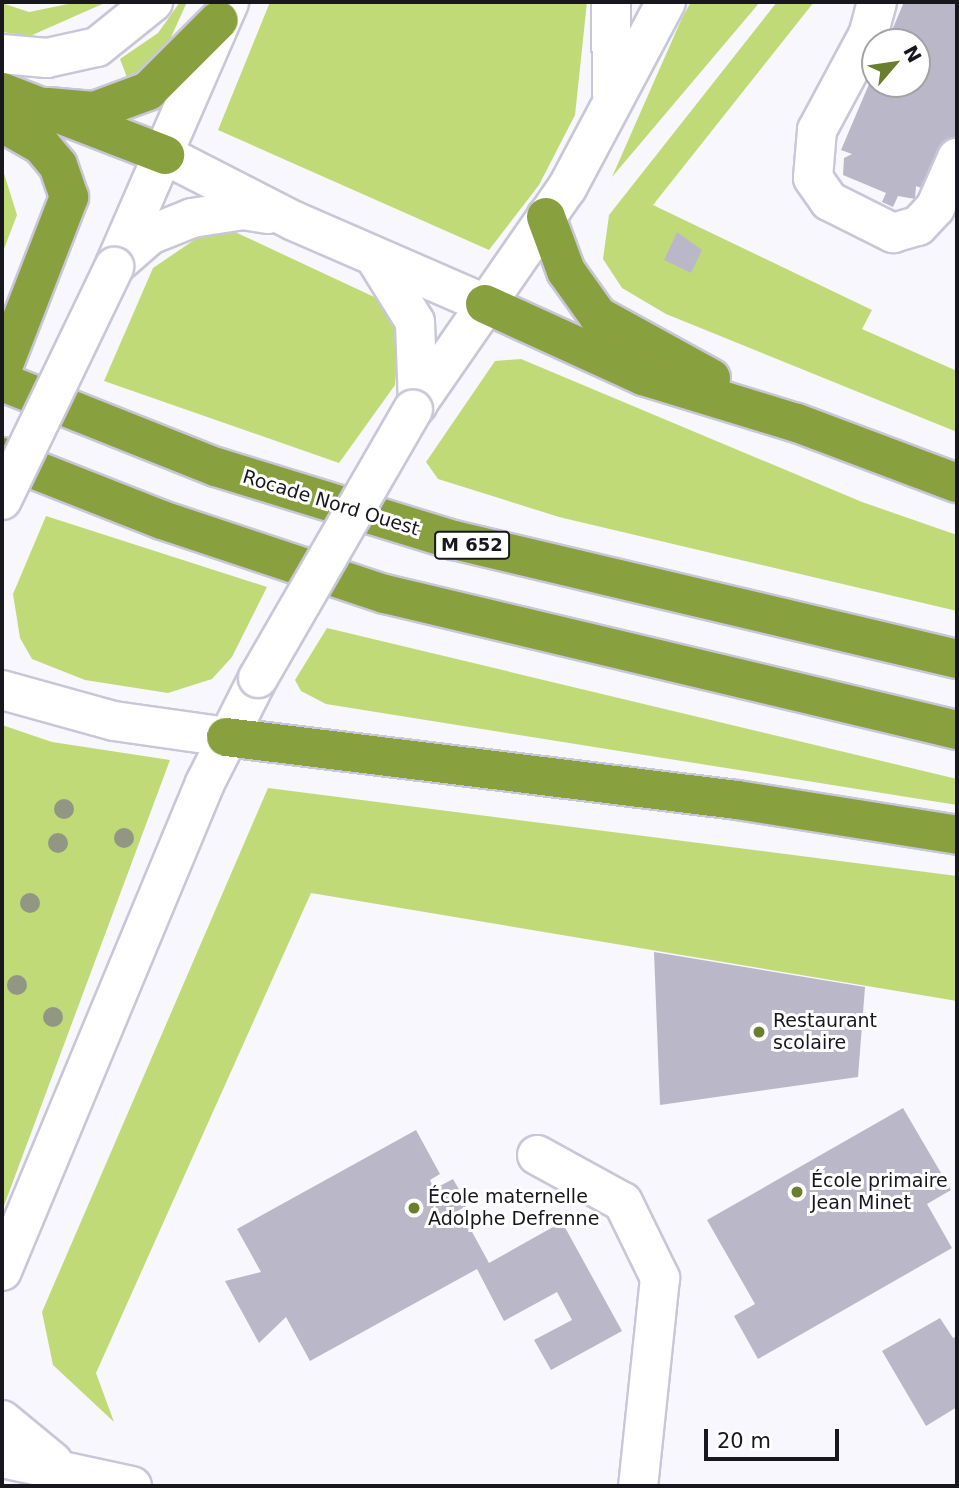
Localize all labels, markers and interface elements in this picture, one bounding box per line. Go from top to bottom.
north arrow [861,28,931,98]
text: N [899,41,926,66]
street label: Rocade Nord Ouest [240,465,422,541]
road number: M 652 [434,530,510,560]
place label: Restaurant scolaire [773,1010,877,1054]
marker: Restaurant scolaire [751,1024,767,1040]
place label: École primaire Jean Minet [811,1170,948,1214]
marker: École primaire Jean Minet [789,1184,805,1200]
place label: École maternelle Adolphe Defrenne [428,1186,599,1230]
marker: École maternelle Adolphe Defrenne [406,1200,422,1216]
scale bar [707,1414,842,1458]
text: 20 m [717,1429,771,1453]

